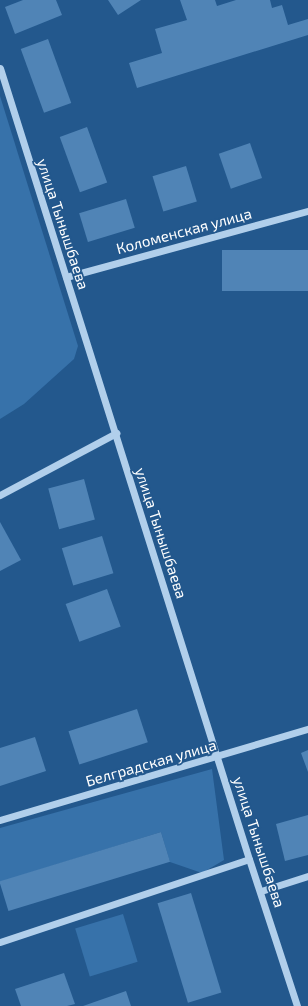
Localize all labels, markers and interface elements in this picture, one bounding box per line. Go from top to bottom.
street label: улица Тынышбаева [33,156,93,292]
street label: Коломенская улица [114,204,254,258]
street label: улица Тынышбаева [131,465,191,601]
street label: Белградская улица [83,736,219,790]
street label: улица Тынышбаева [229,774,289,910]

